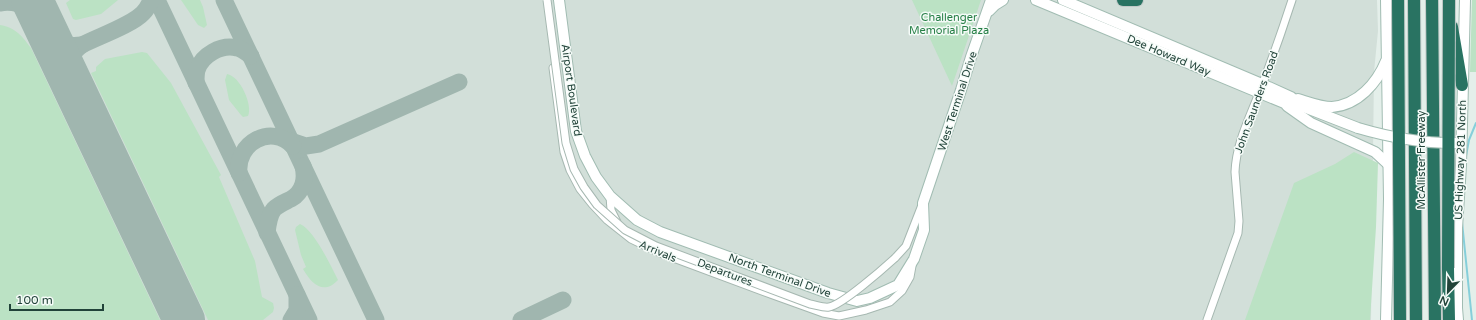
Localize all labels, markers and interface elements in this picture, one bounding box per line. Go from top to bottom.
park label: Challenger Memorial Plaza [909,11,989,37]
street label: Dee Howard Way [1125,32,1213,79]
street label: Airport Boulevard [559,43,584,137]
street label: John Saunders Road [1232,49,1281,155]
street label: West Terminal Drive [935,50,980,153]
street label: US Highway 281 North [1452,100,1469,220]
street label: McAllister Freeway [1415,110,1428,209]
street label: Arrivals [637,238,678,265]
street label: North Terminal Drive [727,251,833,300]
street label: Departures [695,256,754,289]
north arrow [1428,272,1468,312]
scale bar [10,286,103,312]
text: 100 m [16,293,53,307]
text: N [1438,293,1451,308]

